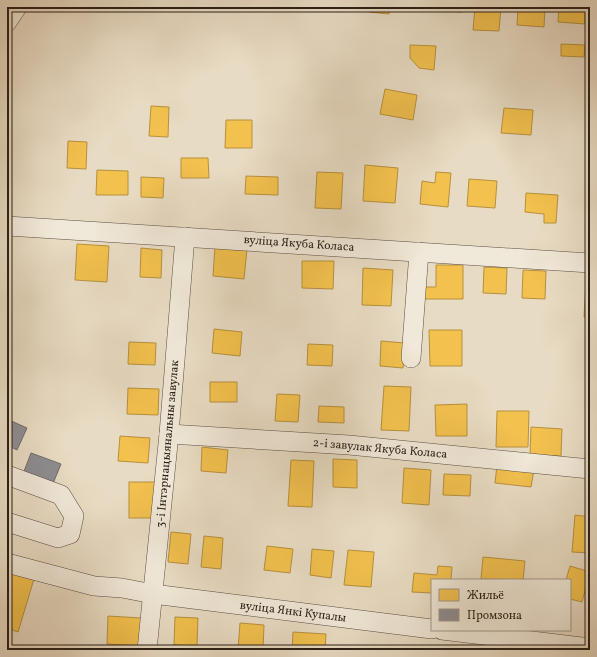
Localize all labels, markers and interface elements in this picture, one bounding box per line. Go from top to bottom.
street label: вуліца Якуба Коласа [243,232,355,256]
street label: 3-і Інтэрнацыянальны завулак [153,359,183,528]
street label: 2-і завулак Якуба Коласа [312,435,448,463]
legend [431,579,571,631]
text: Жильё [467,588,504,604]
street label: вуліца Янкі Купалы [239,598,348,627]
text: Промзона [467,608,522,624]

